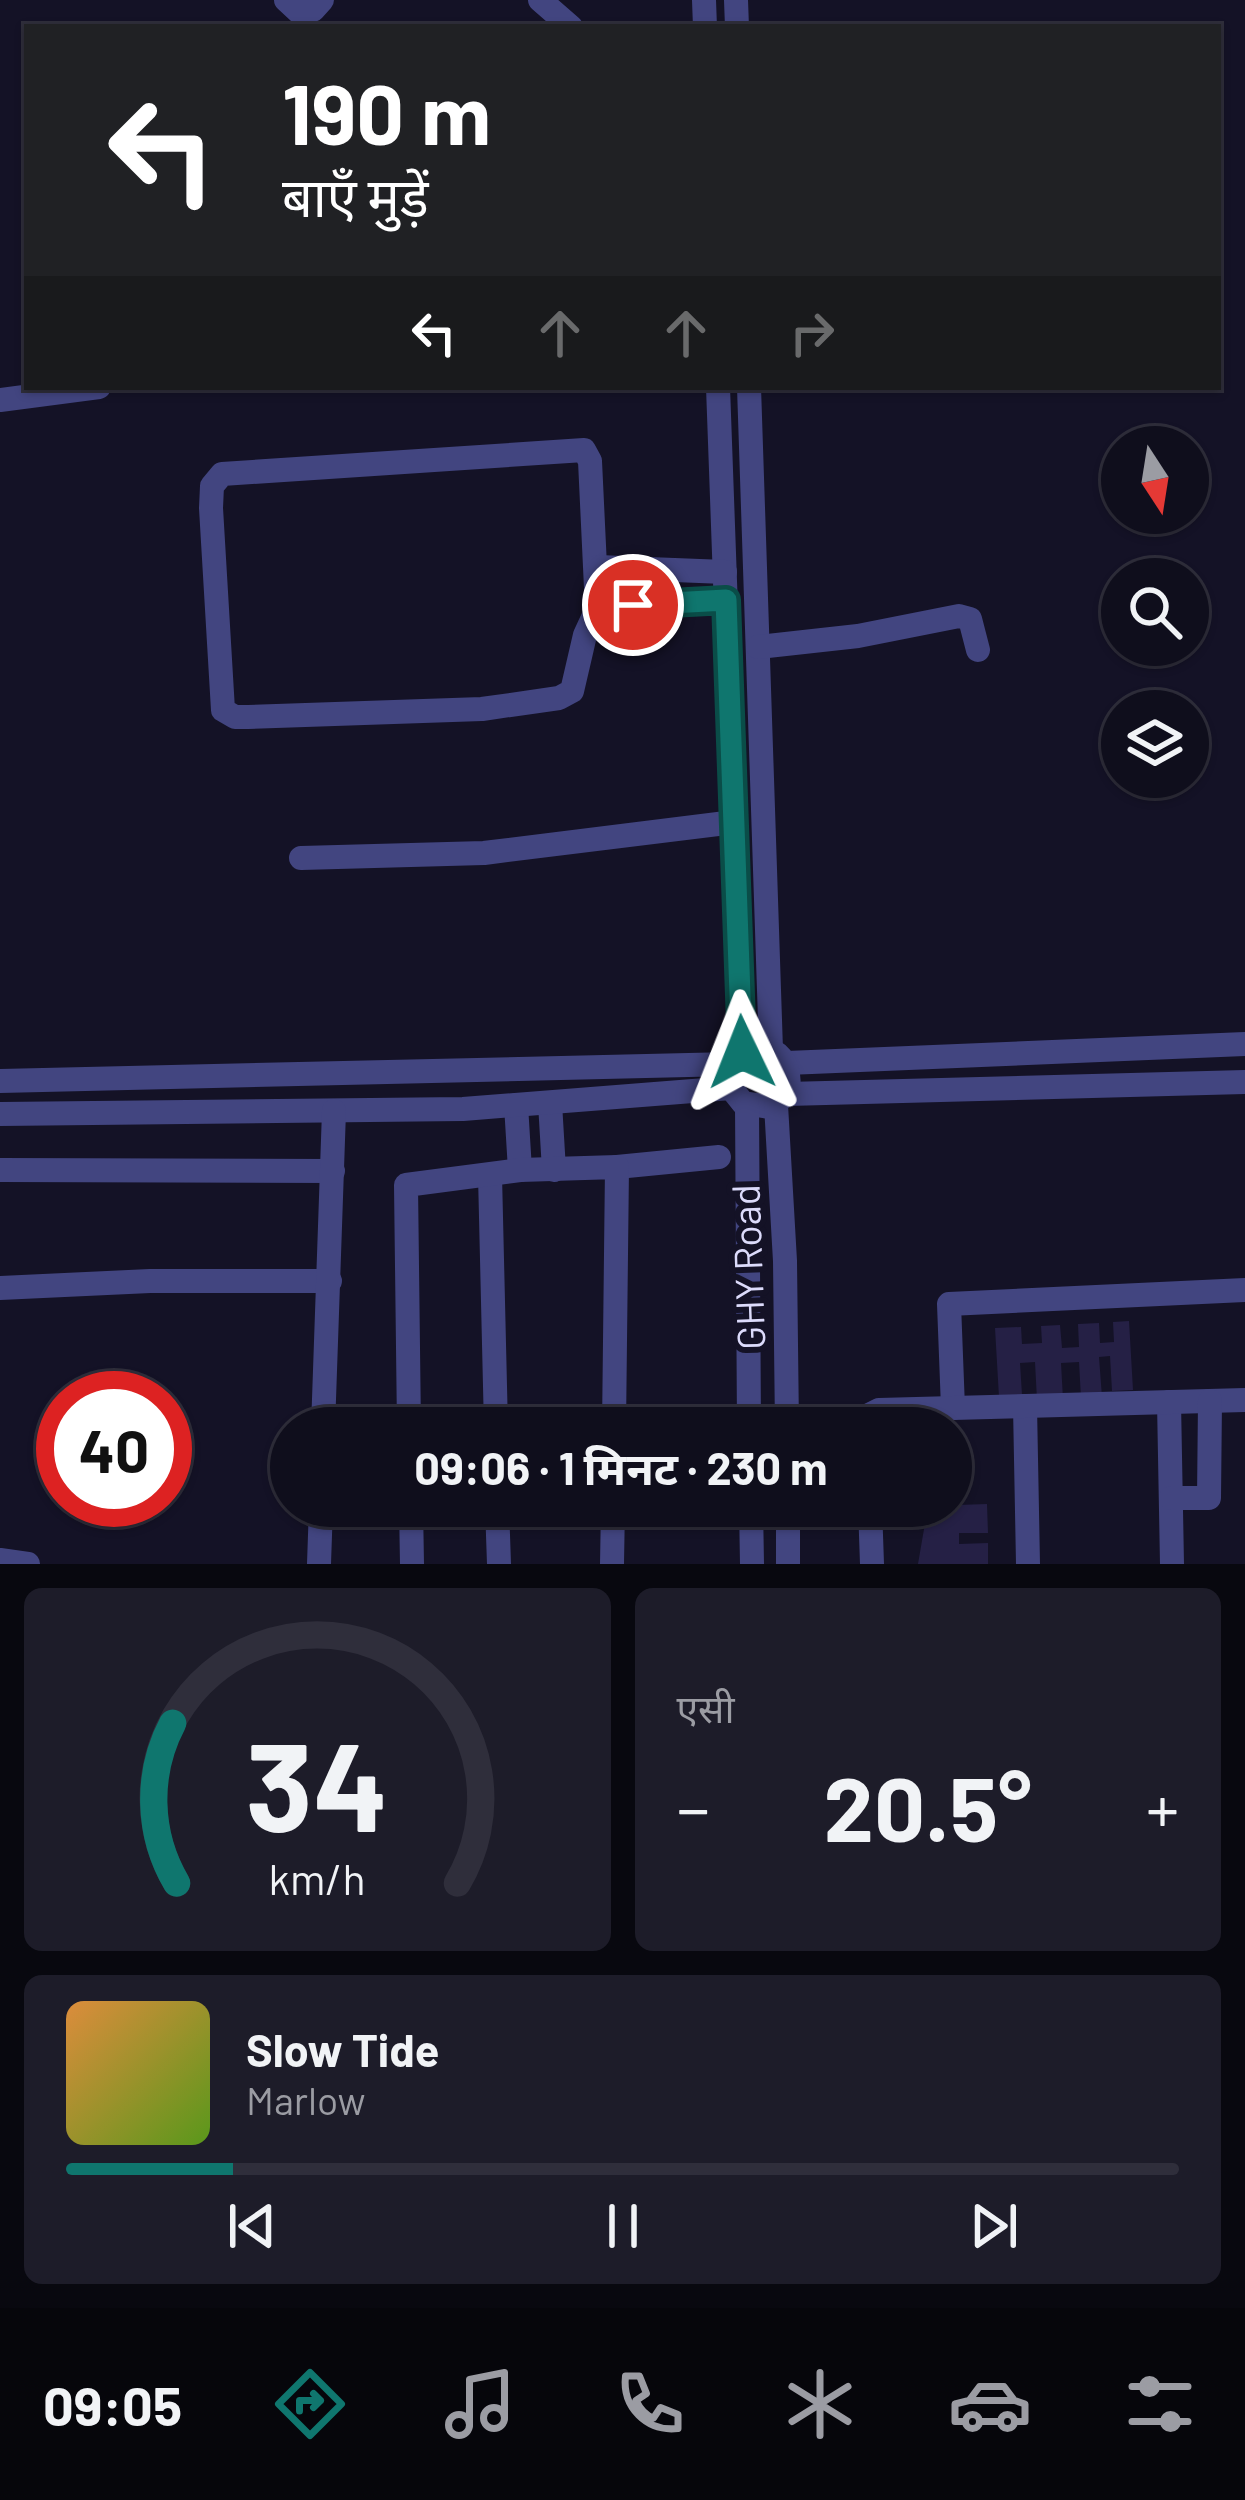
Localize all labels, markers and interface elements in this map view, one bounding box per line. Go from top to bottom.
text: 190 m [282,61,491,162]
icon: left [84,72,240,228]
text: बाएँ मुड़ें [282,163,429,228]
icon: left [401,300,467,366]
icon: ahead [527,300,593,366]
icon: ahead [653,300,719,366]
icon: right [779,300,845,366]
north arrow [1101,426,1209,534]
map controls [1101,426,1209,798]
pin [582,554,684,656]
button: search [1101,558,1209,666]
icon: arrive [600,572,666,638]
button: layers [1101,690,1209,798]
position arrow [679,989,805,1115]
street label: GHY Road [721,1183,773,1351]
speed limit sign: 40 [36,1371,192,1527]
text: 09:06 · 1 मिनट · 230 m [414,1440,828,1494]
text: एसी [677,1684,735,1731]
text: 34 [246,1707,389,1857]
text: 20.5° [824,1752,1032,1860]
text: − [677,1767,710,1846]
text: + [1146,1767,1179,1846]
text: km/h [269,1851,366,1903]
text: Slow Tide [246,2022,439,2076]
text: Marlow [246,2076,366,2123]
icon: previous [219,2193,285,2259]
icon: pause [590,2193,656,2259]
icon: next [961,2193,1027,2259]
icon: directions [268,2362,352,2446]
icon: music [438,2362,522,2446]
icon: phone [608,2362,692,2446]
icon: climate [778,2362,862,2446]
icon: car [948,2362,1032,2446]
icon: filters [1118,2362,1202,2446]
text: 09:05 [43,2372,182,2437]

